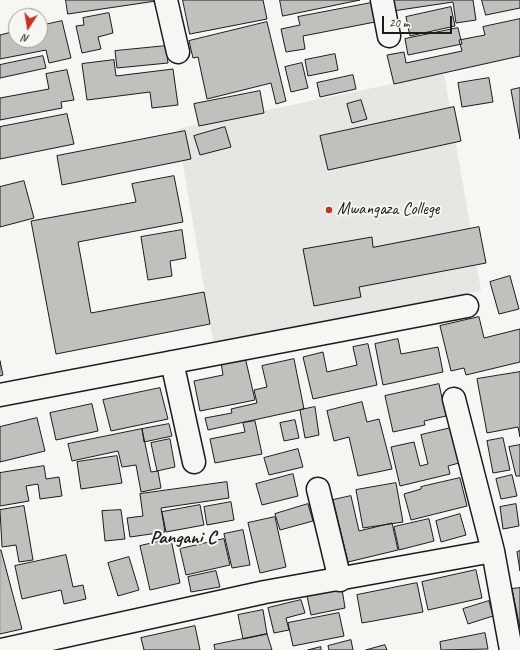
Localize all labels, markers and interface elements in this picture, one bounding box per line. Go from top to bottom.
north arrow [8,8,48,48]
scale bar [384,8,454,34]
text: 20 m [389,15,409,31]
text: N [21,31,31,46]
place label: Mwangaza College [337,200,439,220]
marker: Mwangaza College [324,205,334,215]
district label: Pangani C [150,527,216,549]

